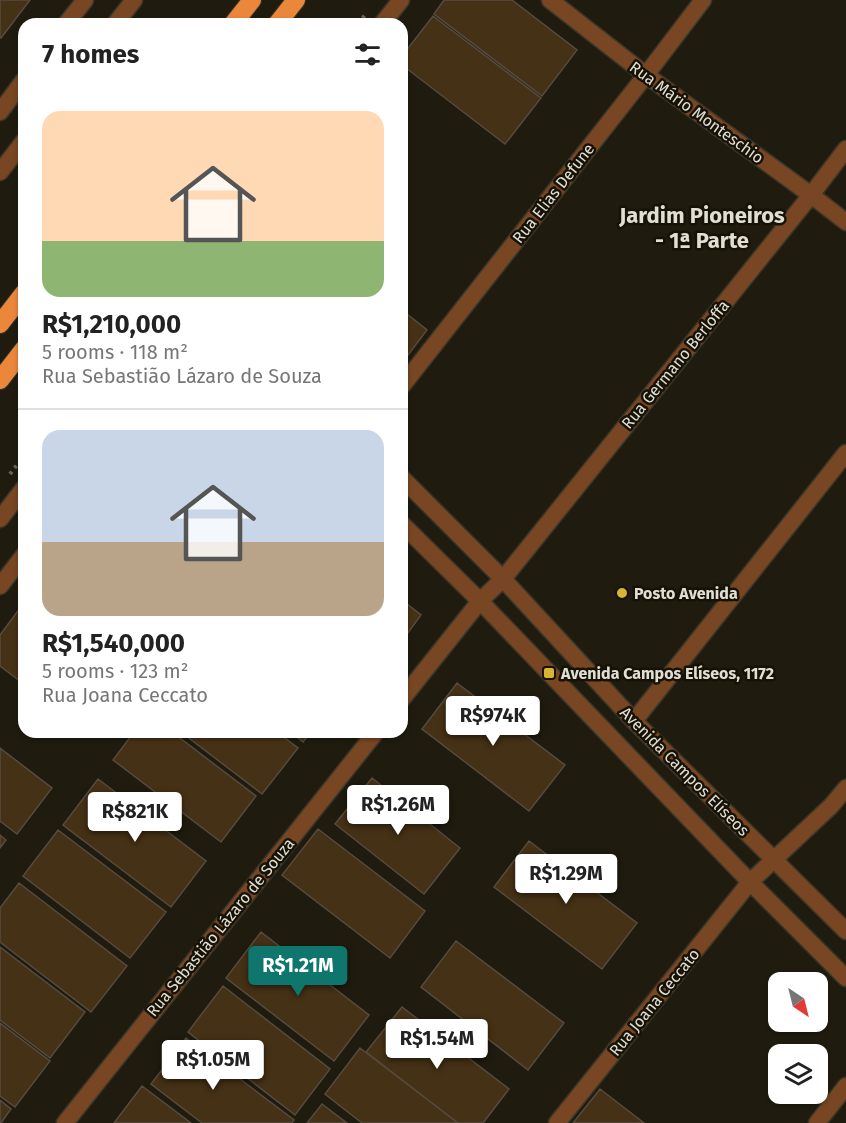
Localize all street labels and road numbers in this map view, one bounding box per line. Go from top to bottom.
street label: Rua Mário Monteschio [626,57,767,167]
street label: Rua Elias Defune [508,140,598,247]
street label: Rua Germano Berloffa [618,296,733,432]
street label: Avenida Campos Elíseos [616,703,753,840]
street label: Rua Sebastião Lázaro de Souza [143,834,298,1020]
street label: Rua Joana Ceccato [605,945,704,1060]

